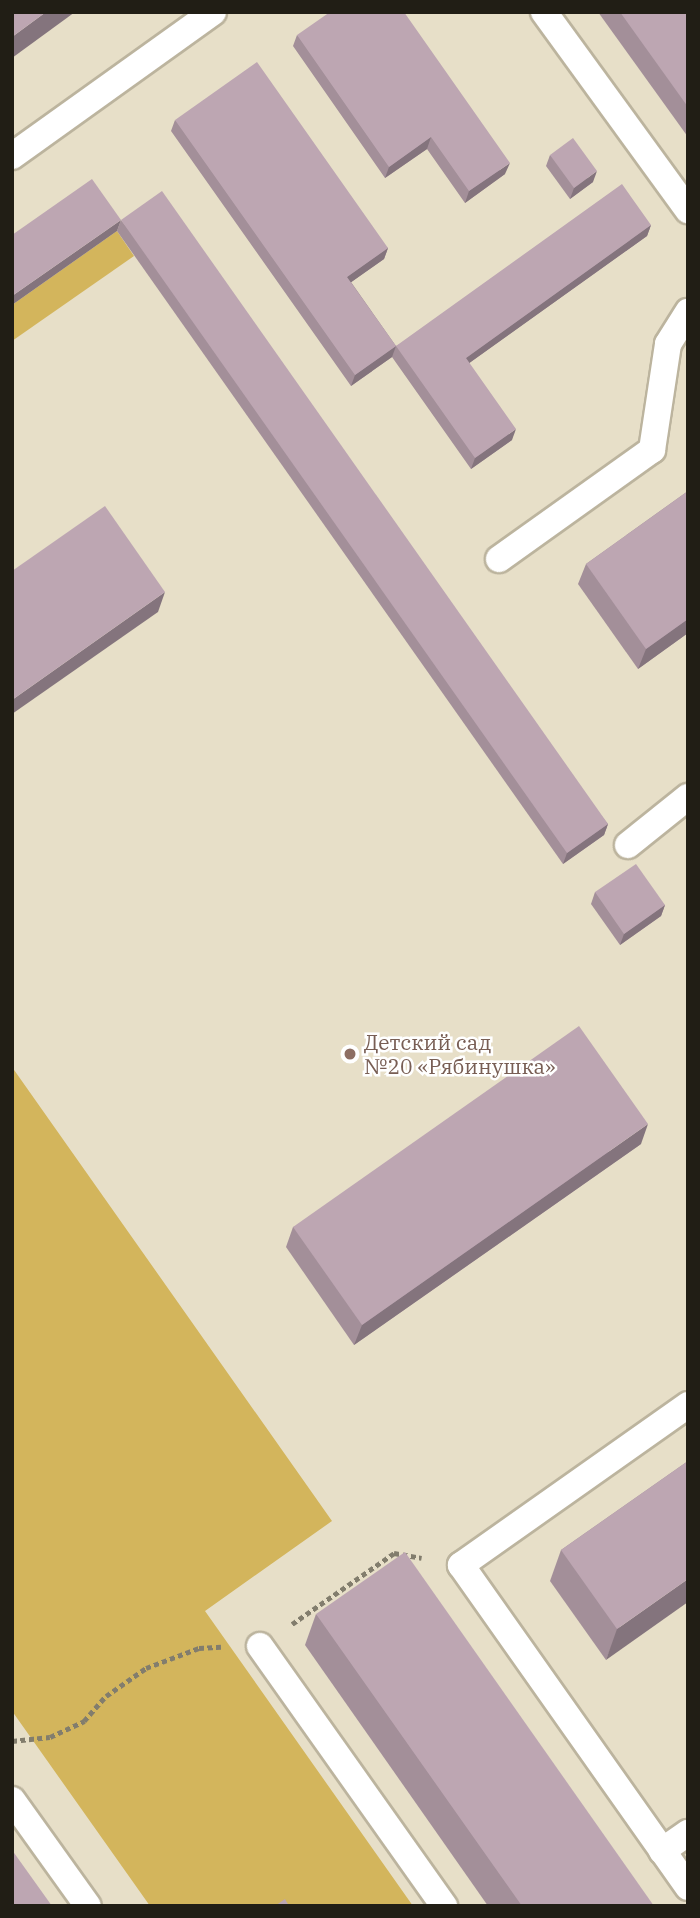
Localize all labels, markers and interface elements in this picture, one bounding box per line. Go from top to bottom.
place label: Детский сад №20 «Рябинушка» [364,1029,556,1079]
marker: Детский сад №20 «Рябинушка» [342,1046,358,1062]

